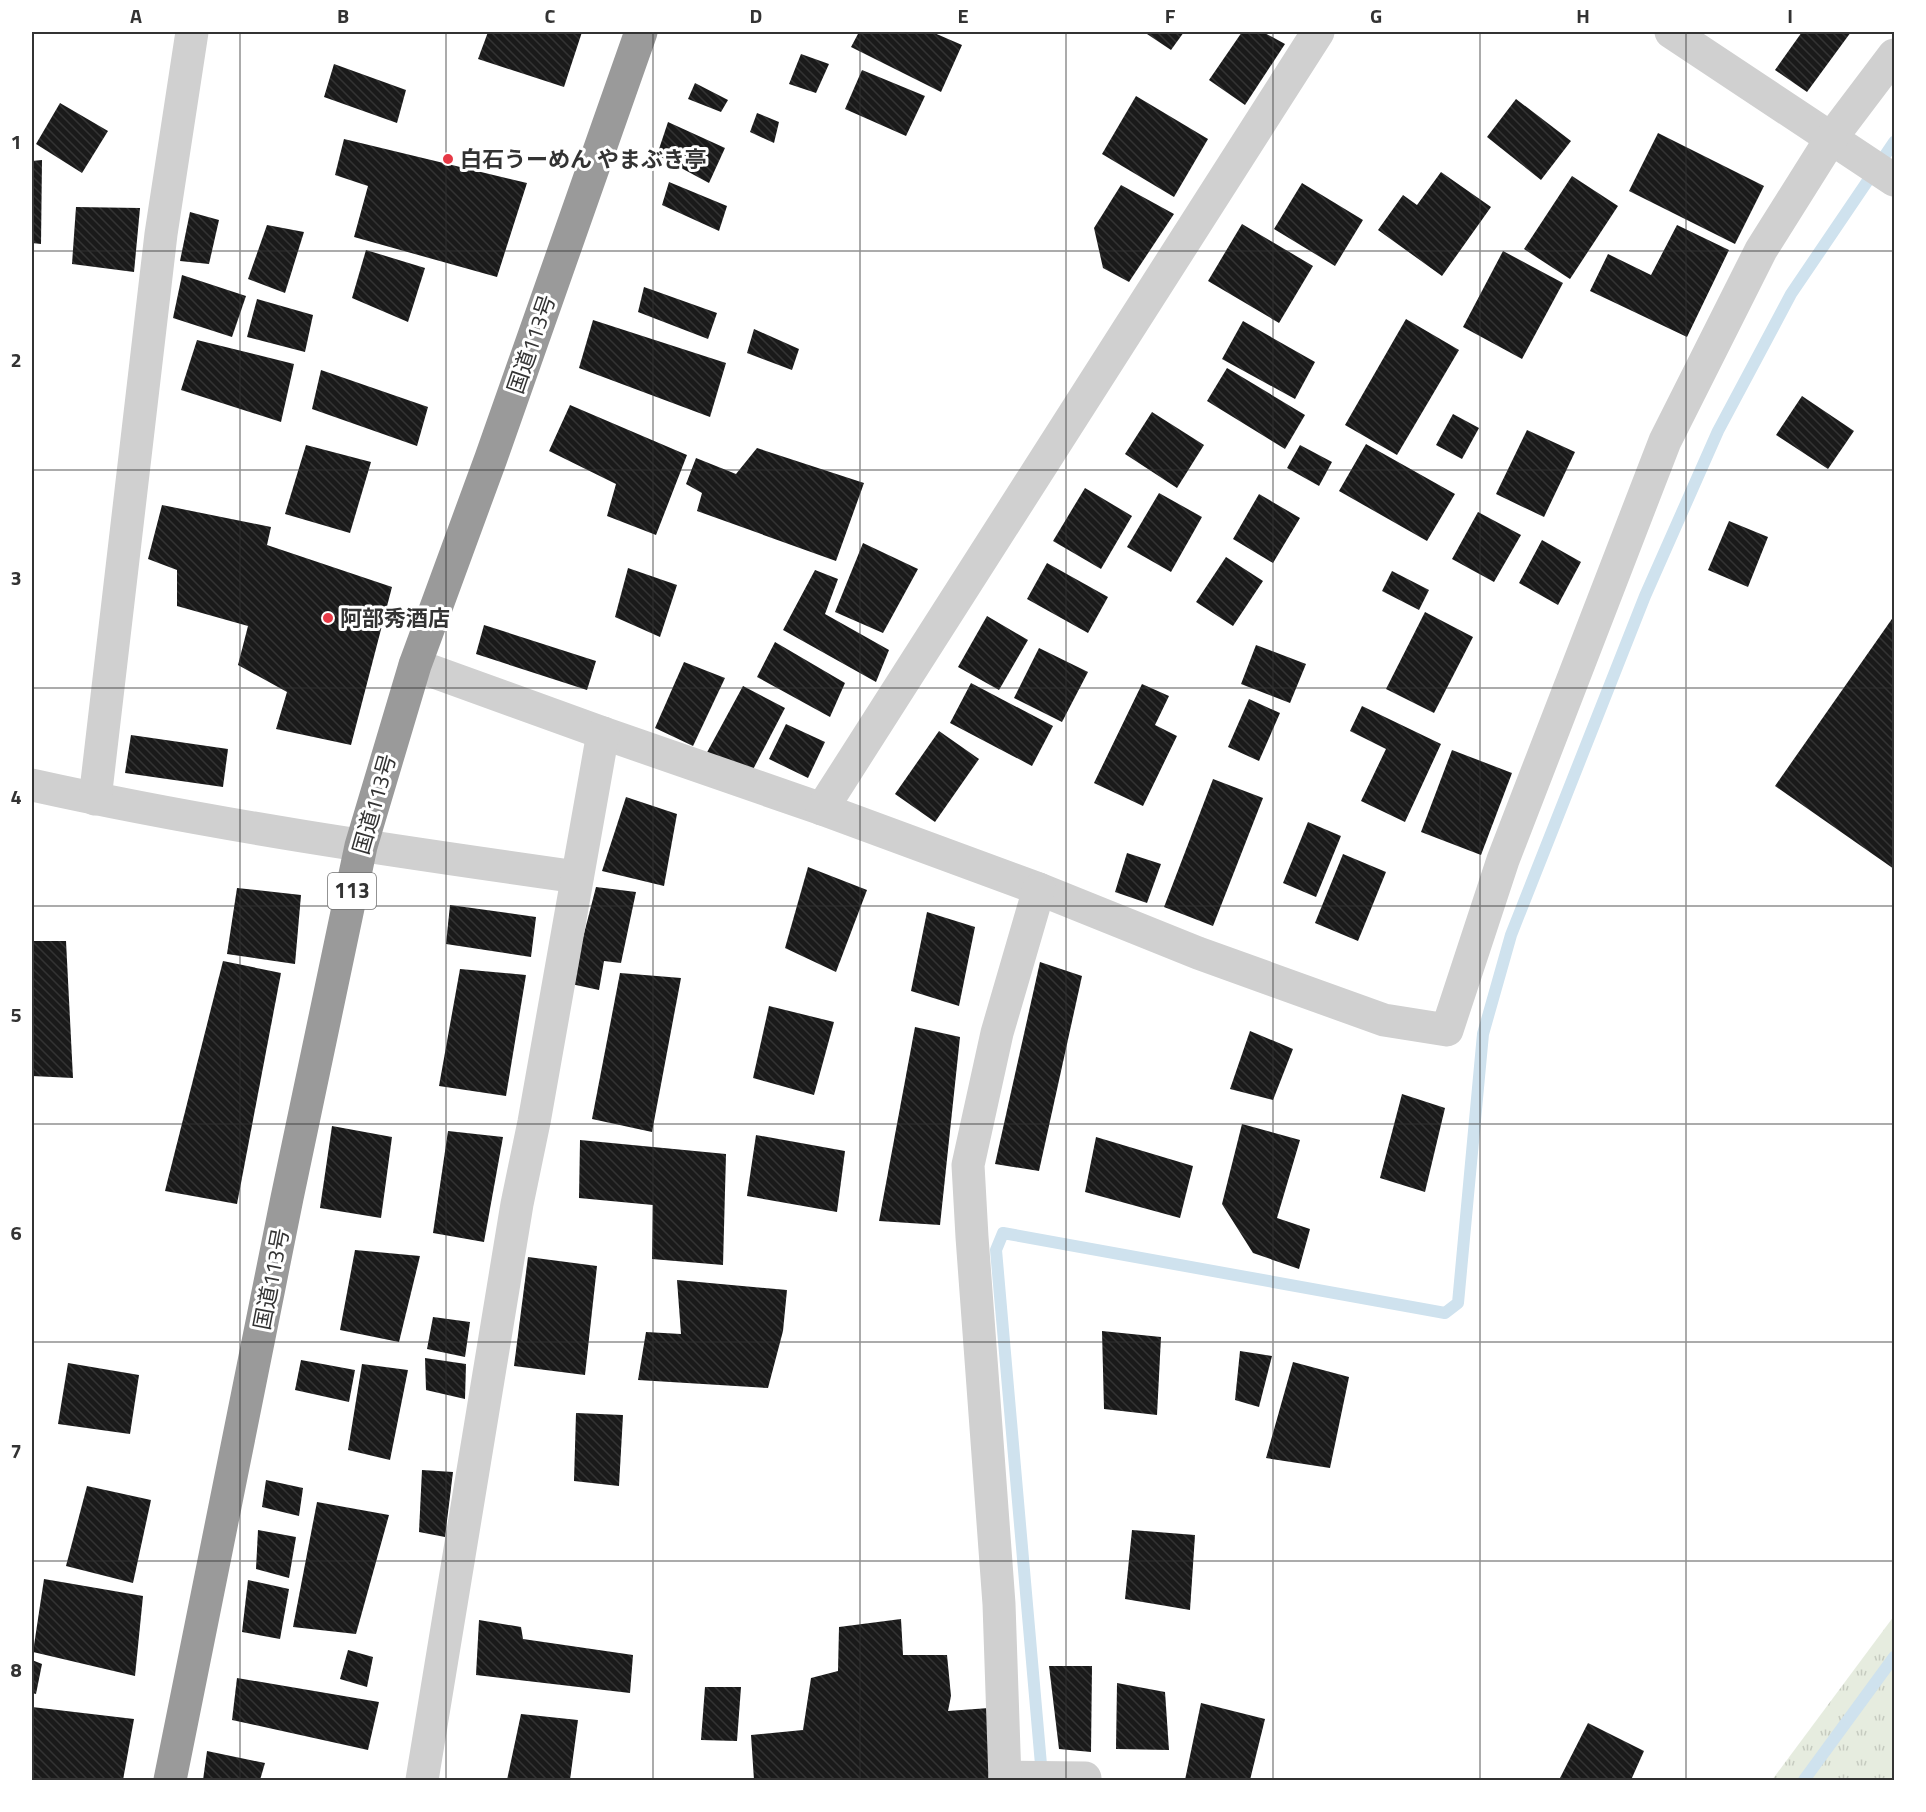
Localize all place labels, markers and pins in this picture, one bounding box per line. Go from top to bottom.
place label: 白石うーめん やまぶき亭 [460,142,707,176]
marker: 白石うーめん やまぶき亭 [441,152,455,166]
place label: 阿部秀酒店 [340,601,450,635]
marker: 阿部秀酒店 [321,611,335,625]

